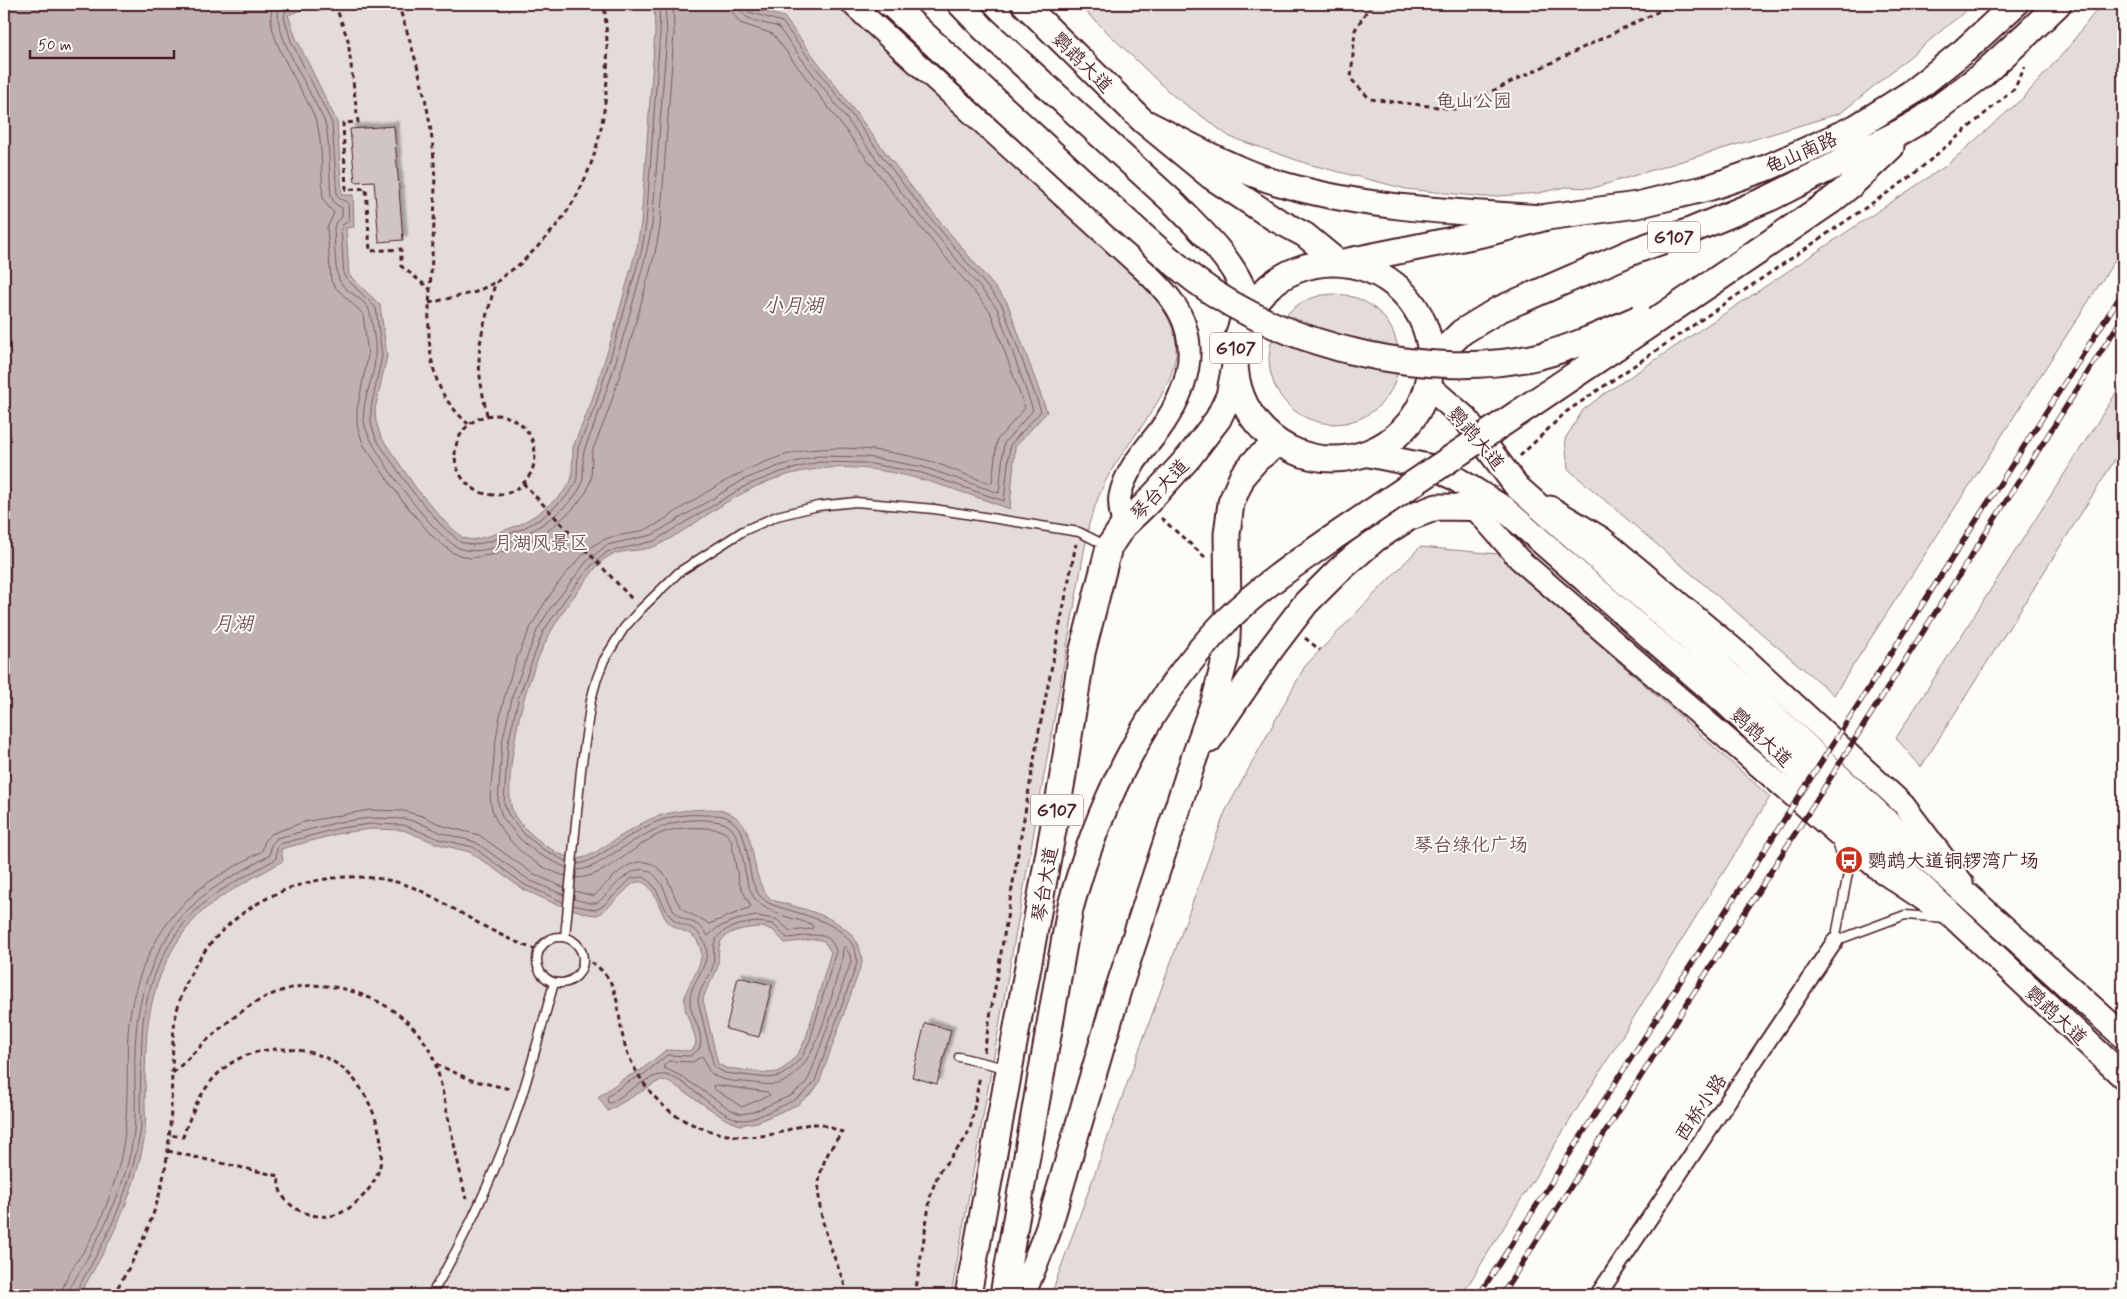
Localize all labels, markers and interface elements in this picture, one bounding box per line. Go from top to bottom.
street label: 鹦鹉大道 [1046,27,1118,99]
scale bar [30,28,174,60]
text: 50 m [38,36,72,56]
park label: 龟山公园 [1436,89,1512,114]
street label: 龟山南路 [1762,126,1841,180]
road number: G107 [1648,222,1700,252]
water label: 小月湖 [763,293,825,320]
road number: G107 [1210,332,1262,363]
street label: 鹦鹉大道 [1442,402,1510,476]
street label: 琴台大道 [1125,454,1195,526]
park label: 月湖风景区 [493,531,589,556]
water label: 月湖 [213,611,255,638]
street label: 鹦鹉大道 [1725,703,1797,773]
road number: G107 [1031,794,1083,826]
park label: 琴台绿化广场 [1414,833,1528,858]
street label: 琴台大道 [1027,845,1064,924]
bus stop icon: 鹦鹉大道铜锣湾广场 [1834,845,1864,875]
place label: 鹦鹉大道铜锣湾广场 [1868,849,2039,874]
street label: 鹦鹉大道 [2020,981,2092,1051]
street label: 西桥小路 [1670,1069,1733,1146]

